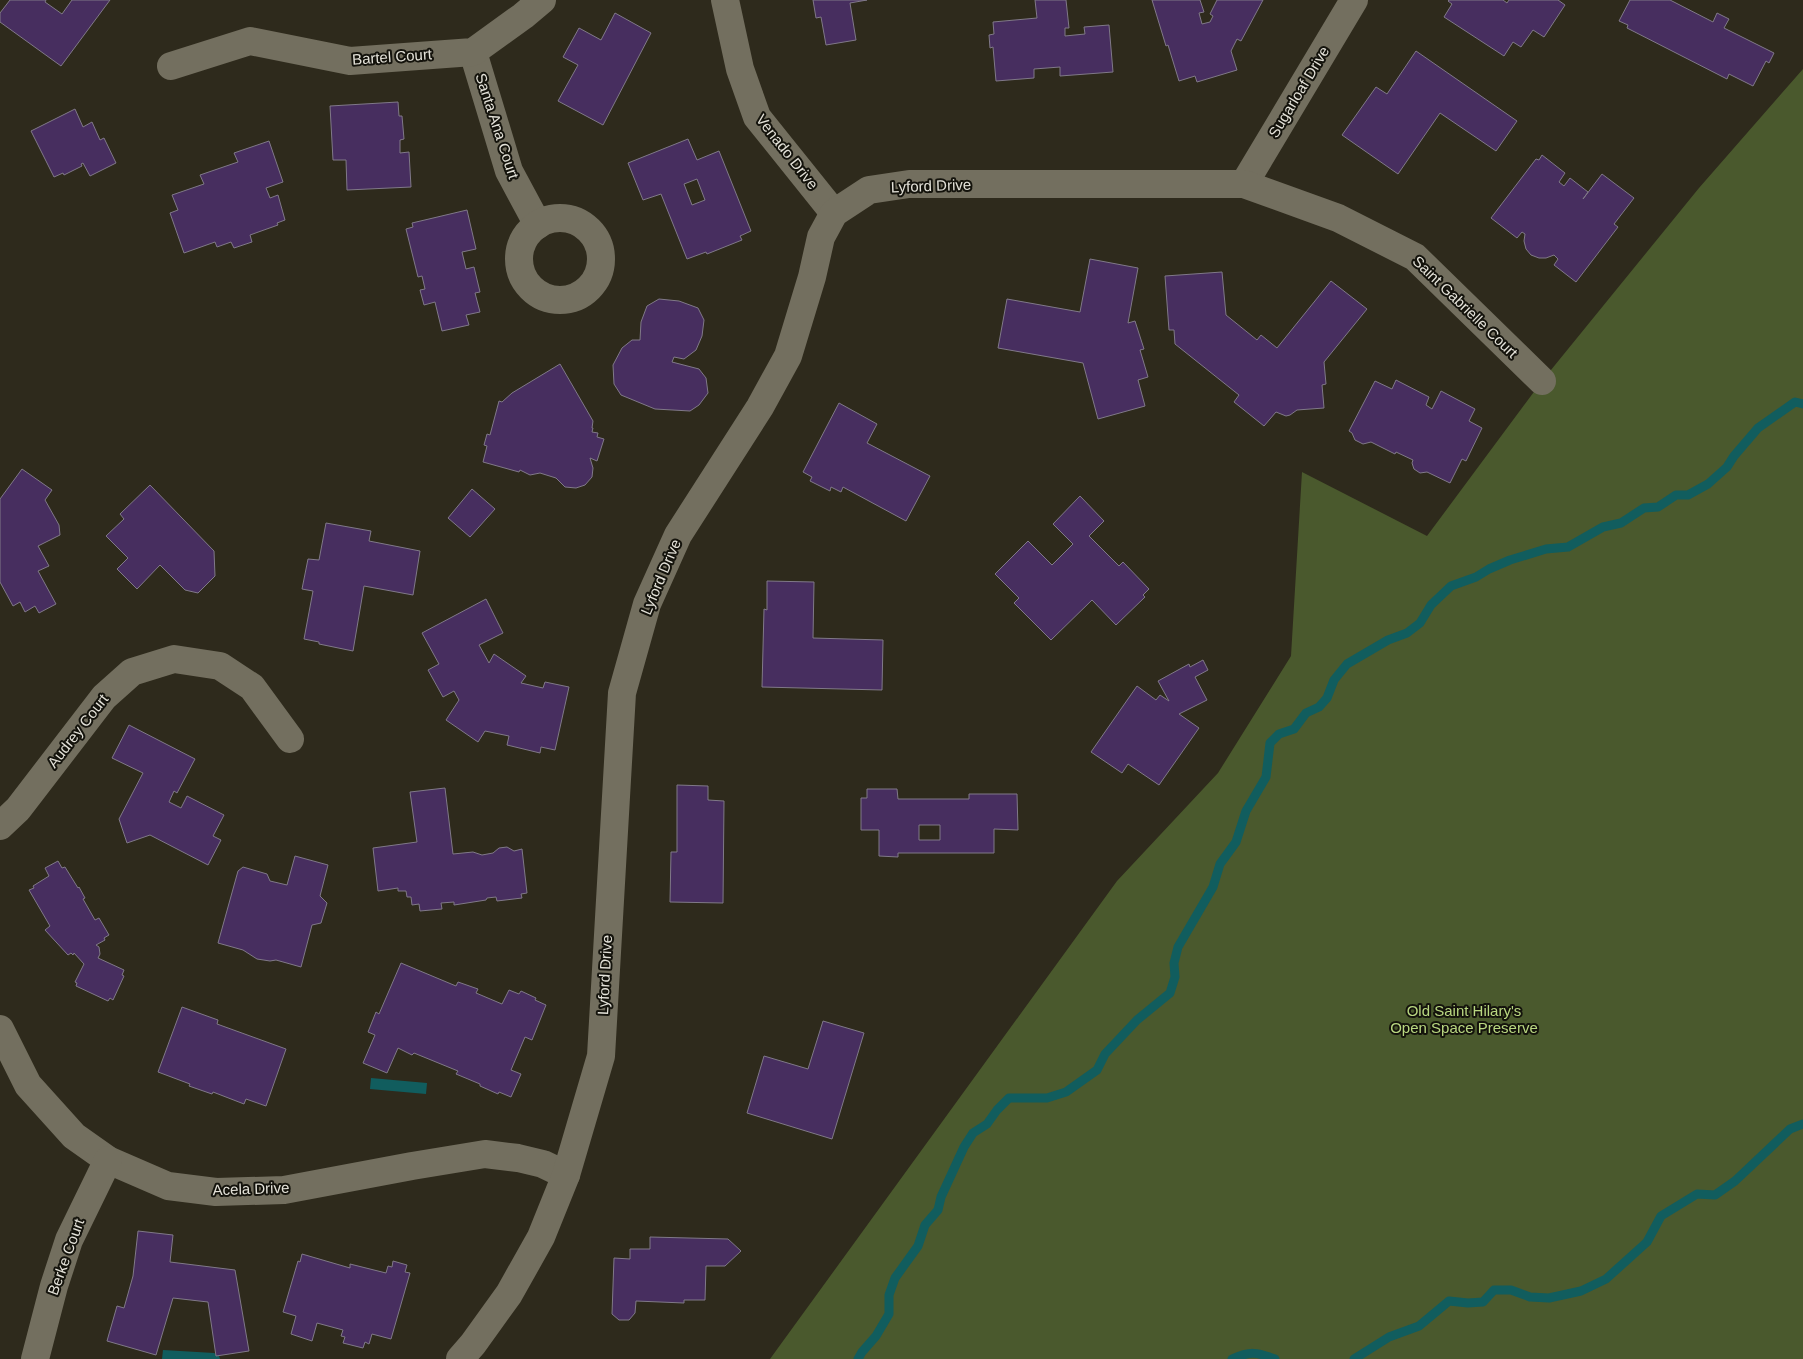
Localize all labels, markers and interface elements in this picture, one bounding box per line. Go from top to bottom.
street label: Sugarloaf Drive [1265,43,1332,140]
street label: Bartel Court [351,45,433,68]
street label: Santa Ana Court [472,71,523,182]
street label: Venado Drive [753,111,822,192]
street label: Lyford Drive [891,176,971,195]
street label: Saint Gabrielle Court [1409,252,1522,362]
street label: Lyford Drive [637,537,684,617]
street label: Audrey Court [44,690,112,771]
street label: Lyford Drive [594,934,615,1016]
park label: Old Saint Hilary's Open Space Preserve [1390,1002,1538,1036]
street label: Acela Drive [212,1179,290,1198]
street label: Berke Court [44,1216,87,1297]

